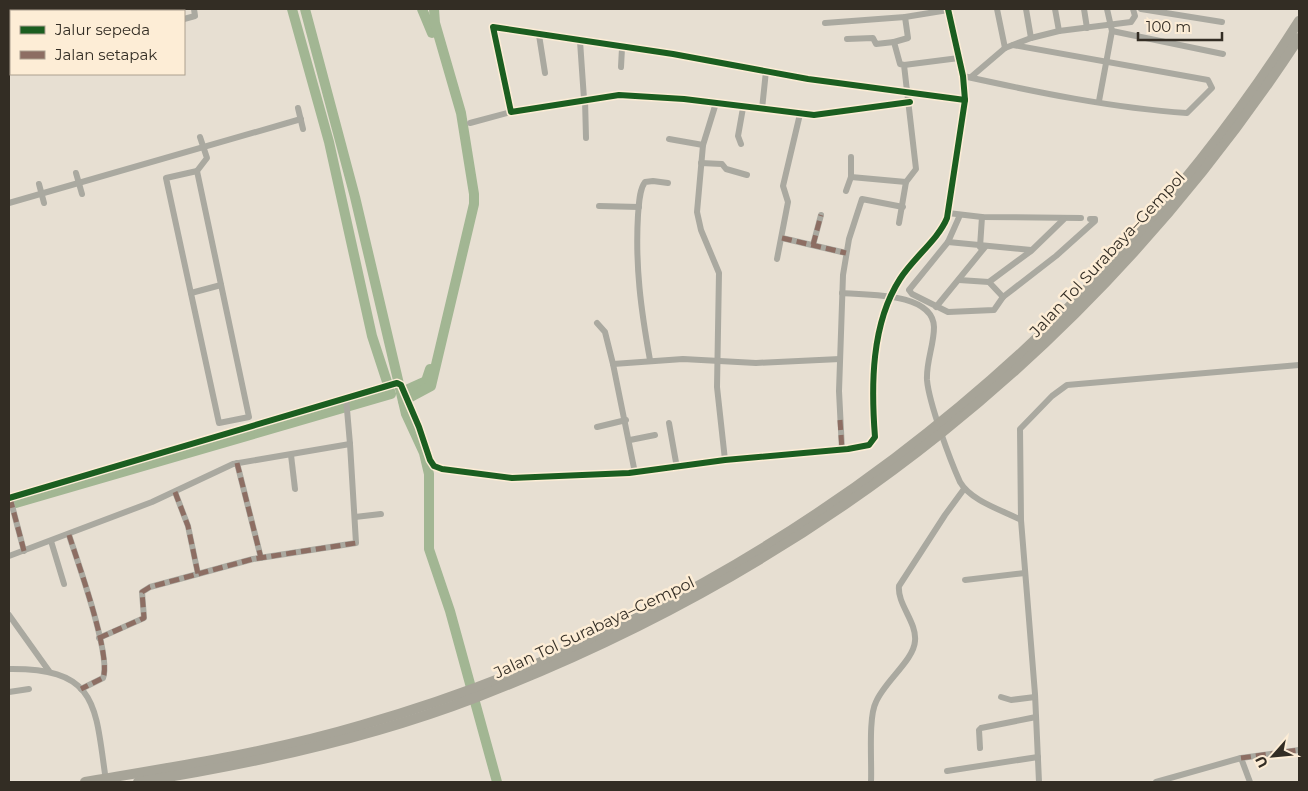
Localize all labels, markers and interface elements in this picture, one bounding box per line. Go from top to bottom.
legend [10,10,185,75]
scale bar [1138,10,1222,42]
text: 100 m [1146,17,1191,36]
text: Jalur sepeda [54,20,150,39]
text: Jalan setapak [54,45,157,64]
street label: Jalan Tol Surabaya–Gempol [1025,168,1189,342]
street label: Jalan Tol Surabaya–Gempol [490,573,697,683]
north arrow [1248,731,1298,781]
text: U [1251,753,1272,771]

